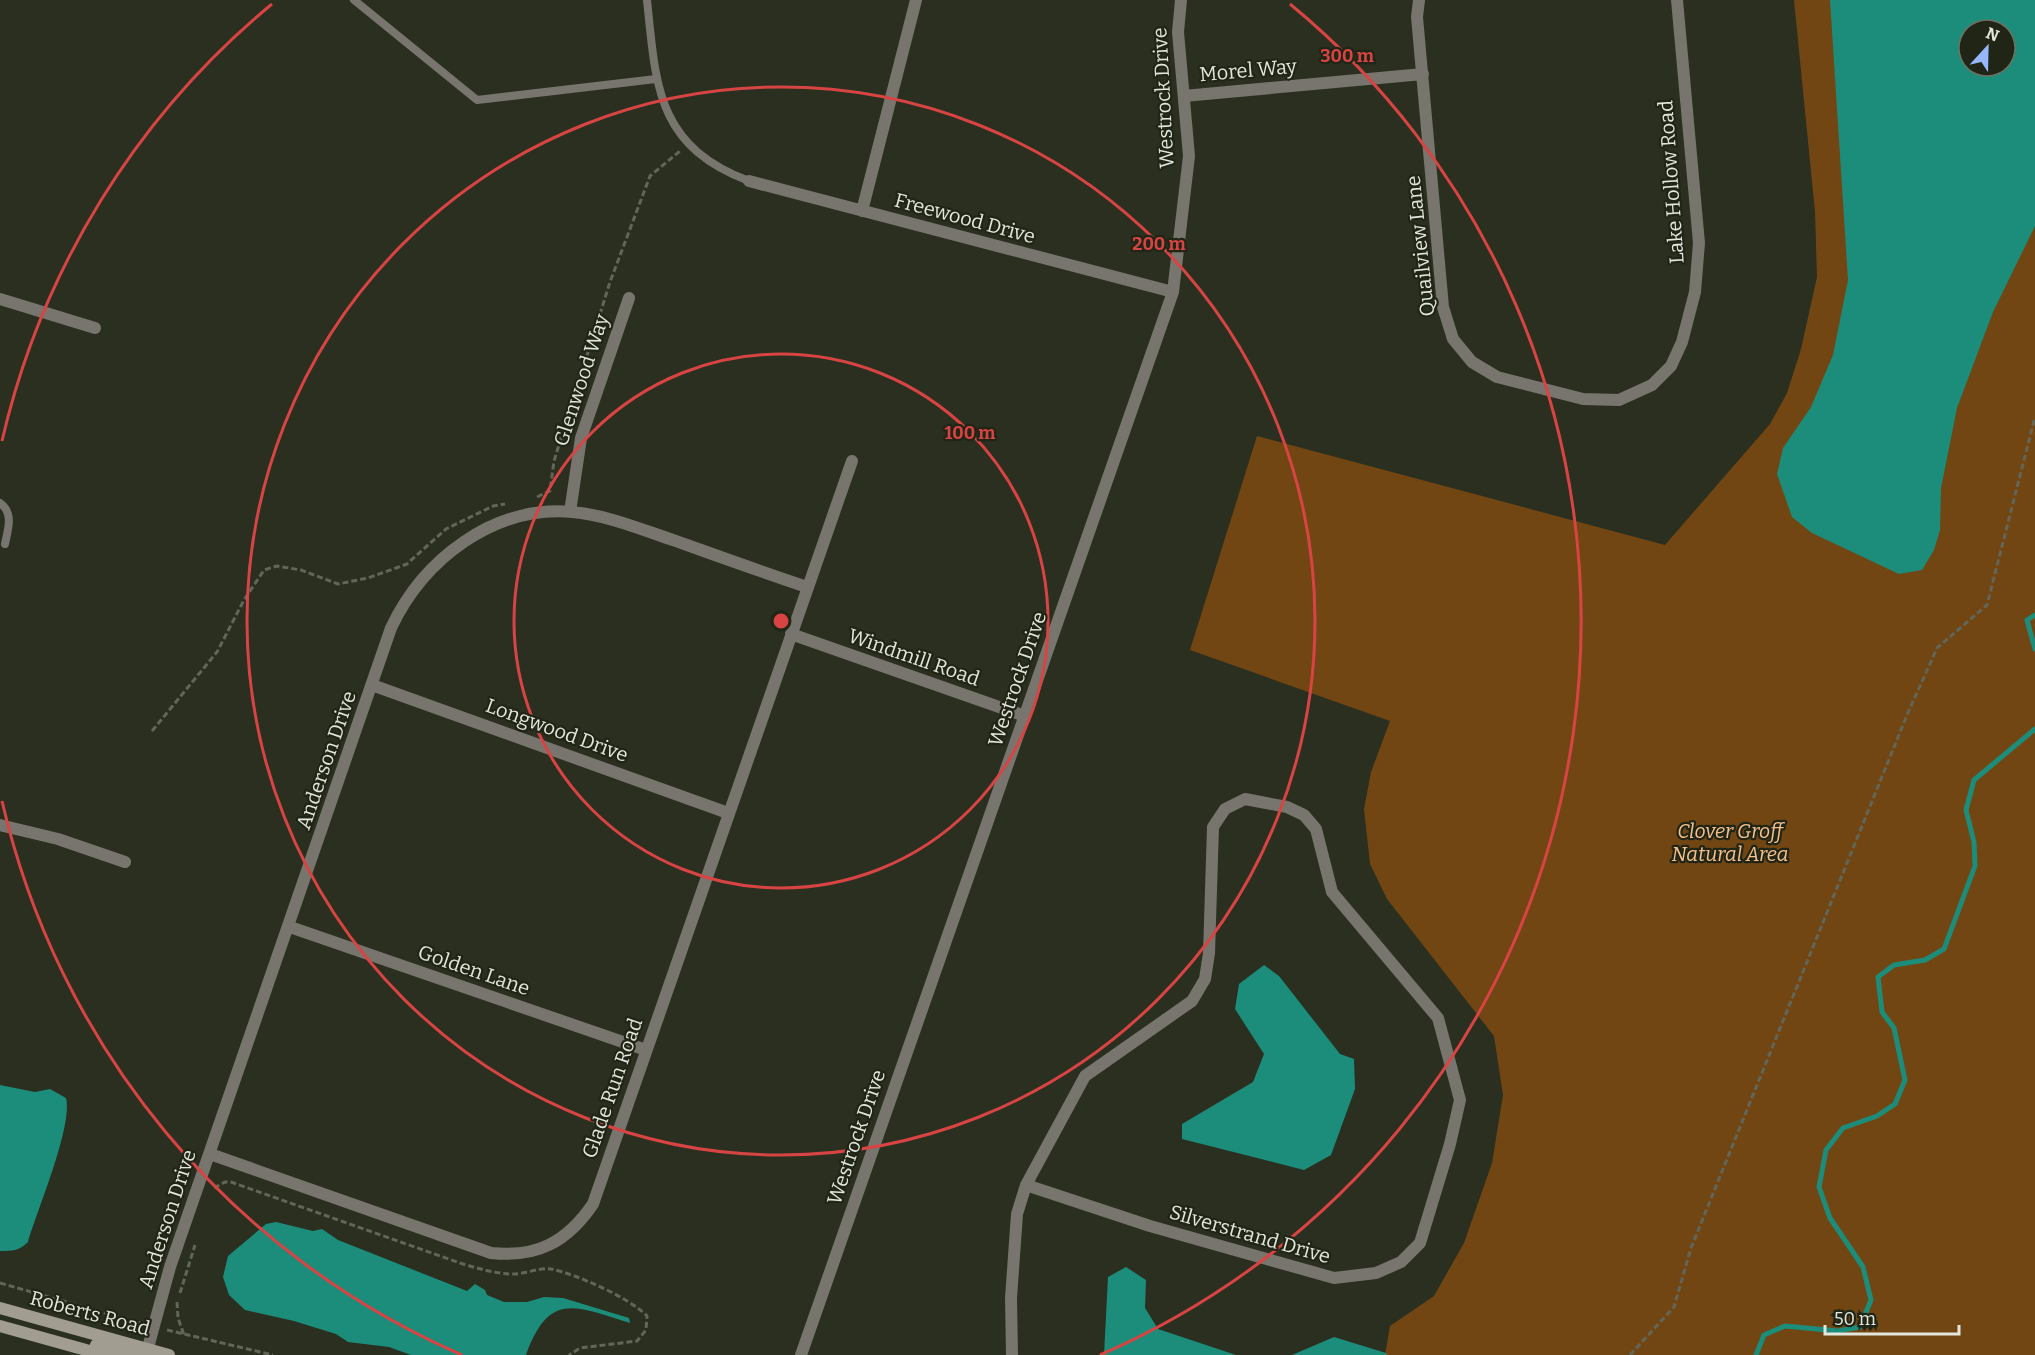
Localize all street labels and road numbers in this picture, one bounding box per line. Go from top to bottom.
street label: Westrock Drive [1147,27,1179,169]
street label: Morel Way [1198,54,1298,86]
street label: Lake Hollow Road [1653,99,1689,265]
street label: Quailview Lane [1401,174,1439,318]
street label: Freewood Drive [892,188,1038,248]
street label: Glenwood Way [548,310,614,449]
street label: Westrock Drive [983,608,1051,750]
street label: Windmill Road [845,623,983,691]
street label: Anderson Drive [291,688,361,832]
street label: Longwood Drive [483,693,631,767]
street label: Golden Lane [415,940,533,1000]
street label: Glade Run Road [577,1015,647,1161]
street label: Westrock Drive [822,1066,890,1208]
street label: Anderson Drive [133,1146,201,1292]
street label: Silverstrand Drive [1167,1200,1333,1268]
street label: Roberts Road [27,1285,153,1341]

